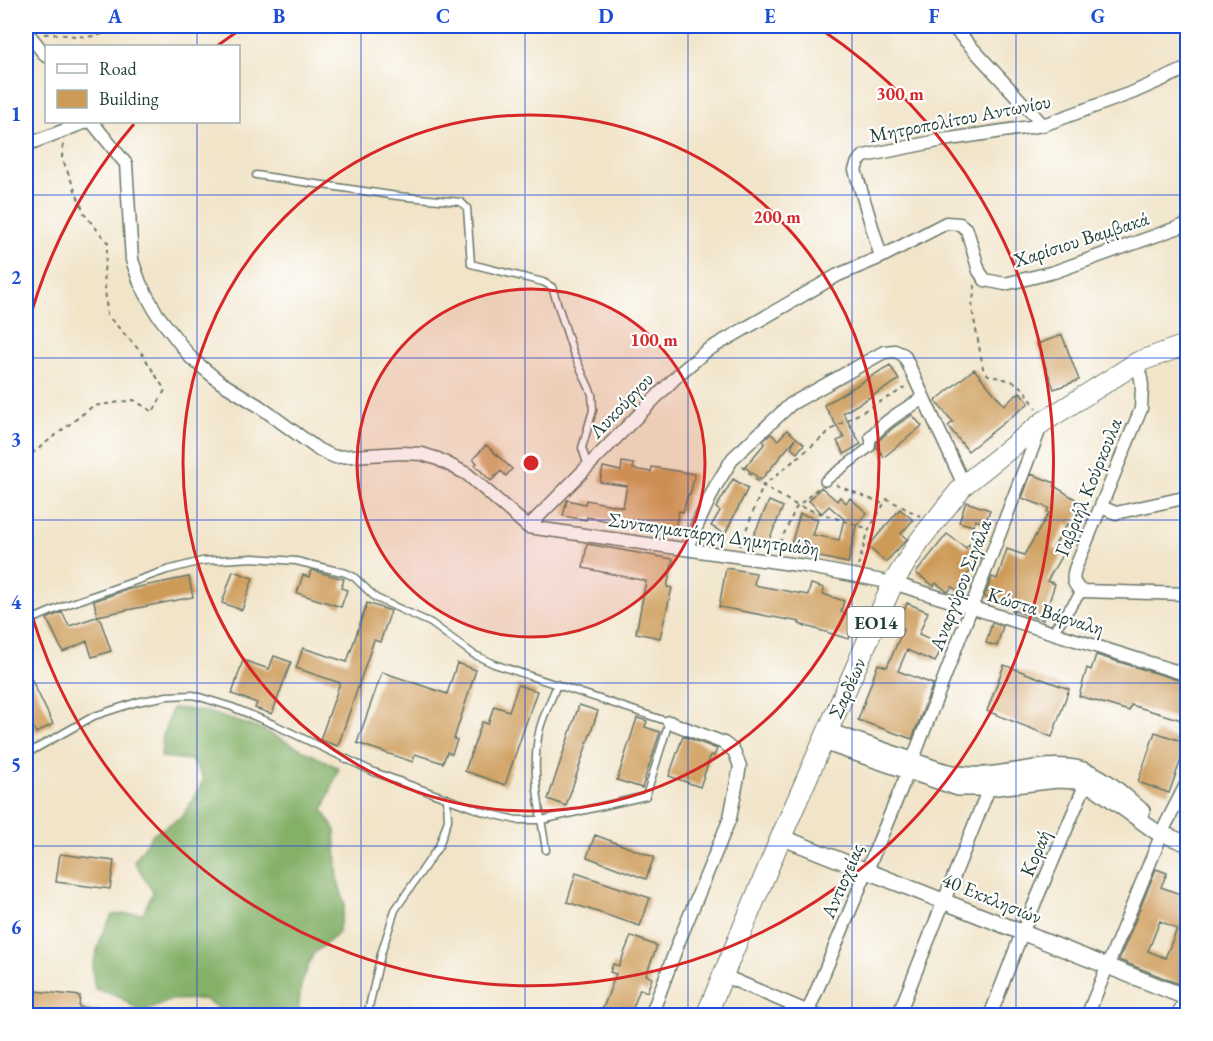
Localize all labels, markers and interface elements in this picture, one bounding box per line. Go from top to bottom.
text: A [107,3,123,29]
text: B [273,3,285,29]
text: C [436,3,450,29]
text: D [598,3,614,29]
text: E [764,3,776,29]
text: F [929,3,940,29]
text: G [1091,3,1105,29]
legend [45,45,240,123]
text: Road [99,57,138,80]
text: 300 m [876,82,924,105]
text: Building [99,87,159,110]
street label: Μητροπολίτου Αντωνίου [867,88,1053,148]
text: 1 [11,101,21,127]
text: 200 m [753,205,801,228]
street label: Χαρίσιου Βαμβακά [1009,205,1153,273]
text: 2 [11,264,22,290]
text: 100 m [630,328,678,351]
street label: Λυκούργου [582,366,659,444]
street label: Γαβριήλ Κούρκουλα [1048,413,1128,560]
text: 3 [11,426,21,452]
centre of rings [521,453,541,473]
street label: Συνταγματάρχη Δημητριάδη [607,506,821,562]
street label: Αναργύρου Σιγάλα [923,515,997,655]
street label: Κώστα Βάρναλη [984,581,1108,641]
text: 4 [11,589,22,615]
road number: ΕΟ14 [848,607,904,637]
street label: Σαρδέων [822,653,872,723]
text: 5 [11,751,21,777]
street label: Κοραή [1014,826,1056,880]
street label: Αντιοχείας [814,839,869,923]
street label: 40 Εκκλησιών [938,866,1046,930]
text: 6 [11,914,22,940]

